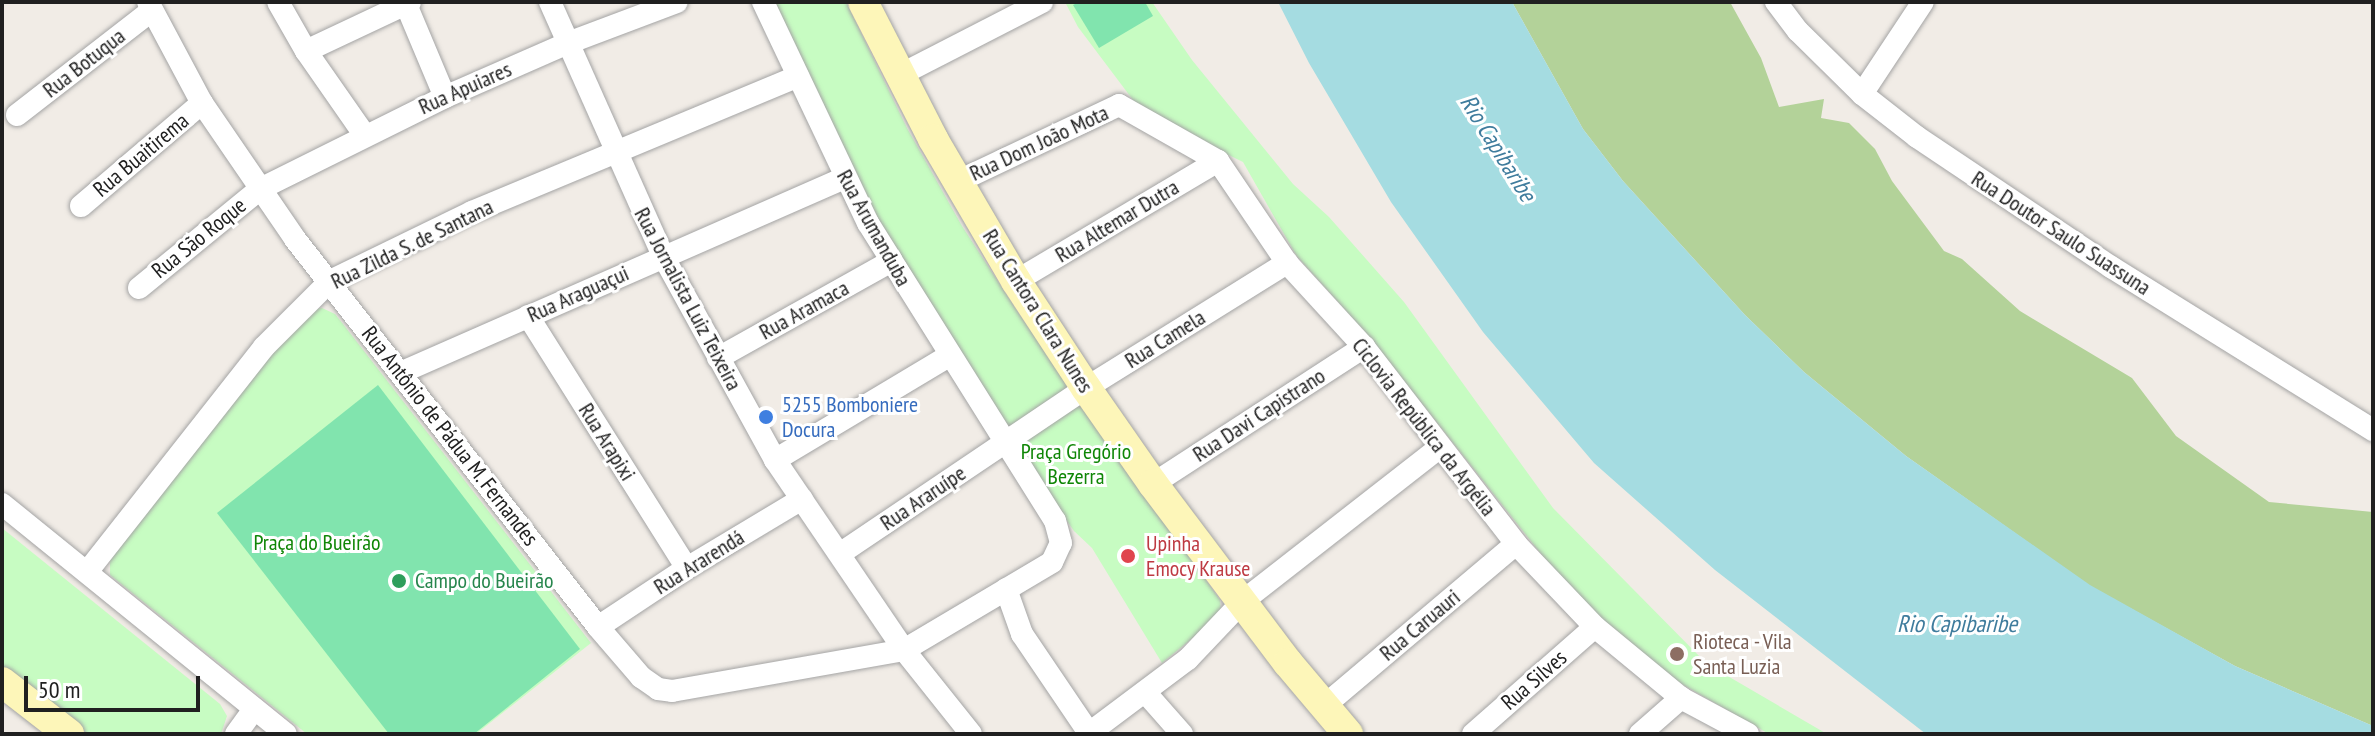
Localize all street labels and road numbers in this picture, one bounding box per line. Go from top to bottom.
street label: Rua Botuqua [38,23,130,103]
street label: Rua Apuiares [414,56,516,120]
street label: Rua Dom João Mota [966,99,1112,187]
street label: Rua Buaitirema [88,108,194,202]
street label: Rua Arumanduba [831,165,917,291]
street label: Rua Doutor Saulo Suassuna [1967,165,2155,301]
street label: Rua Altemar Dutra [1050,174,1184,268]
street label: Rua São Roque [147,192,251,284]
street label: Rua Zilda S. de Santana [326,193,498,295]
street label: Rua Jornalista Luiz Teixeira [628,203,748,395]
street label: Rua Cantora Clara Nunes [977,224,1099,398]
street label: Rua Araguaçui [523,260,633,328]
street label: Rua Aramaca [754,275,854,345]
street label: Rua Camela [1120,304,1210,374]
street label: Rua Antônio de Pádua M. Fernandes [356,320,544,552]
street label: Ciclovia República da Argélia [1346,332,1502,522]
street label: Rua Davi Capistrano [1188,362,1330,468]
street label: Rua Arapixi [573,398,641,486]
street label: Rua Araruípe [875,460,971,536]
street label: Rua Ararendá [649,524,749,600]
street label: Rua Caruauri [1374,584,1466,666]
street label: Rua Silves [1496,644,1572,716]

